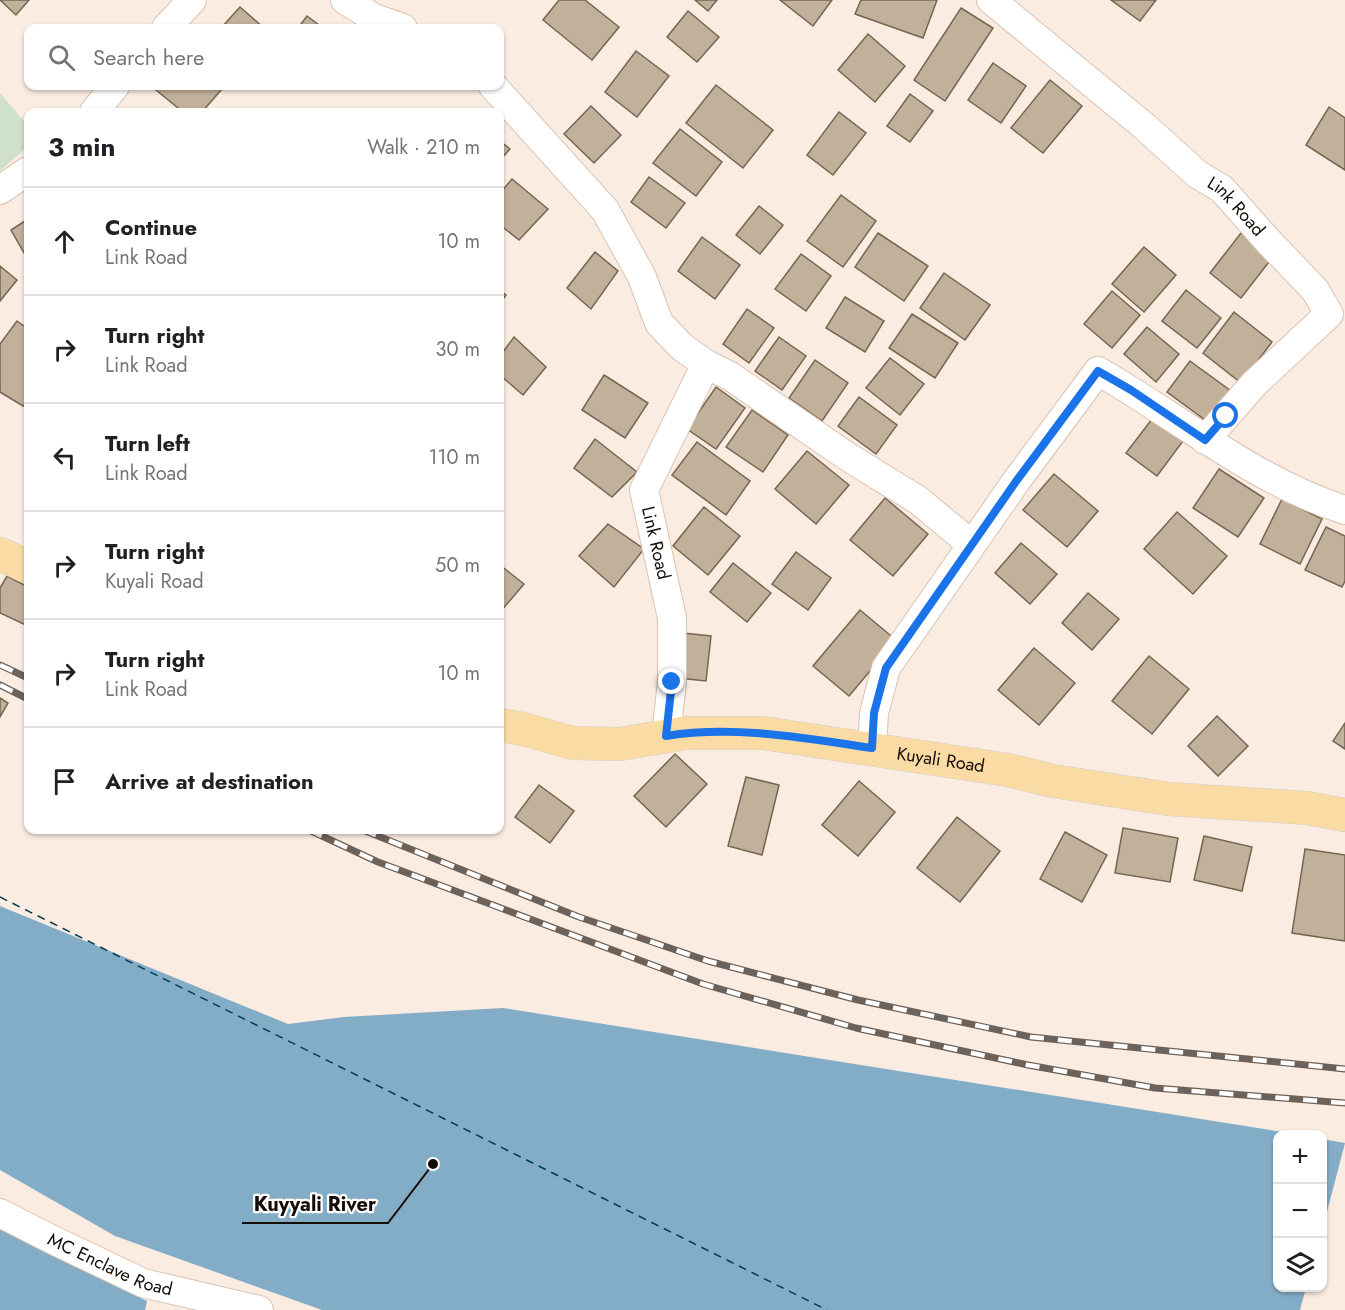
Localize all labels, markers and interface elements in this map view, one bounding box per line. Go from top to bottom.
search box [24,24,504,90]
icon: search [45,41,78,74]
text: Search here [93,41,204,73]
text: 3 min [48,128,115,166]
text: Walk · 210 m [367,133,480,162]
street label: Link Road [1202,170,1271,242]
text: Continue [105,211,197,243]
icon: ahead [48,225,81,258]
text: 10 m [437,227,480,256]
text: Link Road [105,243,188,272]
text: Turn right [105,319,205,351]
icon: right [48,333,81,366]
text: 30 m [435,335,480,364]
text: Link Road [105,351,188,380]
route start [1212,402,1238,428]
text: Turn left [105,427,190,459]
icon: left [48,441,81,474]
text: 110 m [428,443,480,472]
text: Link Road [105,459,188,488]
street label: Link Road [635,504,677,582]
text: Turn right [105,535,205,567]
icon: right [48,549,81,582]
text: 50 m [435,551,480,580]
text: Kuyali Road [105,567,204,596]
text: Turn right [105,643,205,675]
icon: right [48,657,81,690]
text: 10 m [437,659,480,688]
route end [658,668,684,694]
text: Link Road [105,675,188,704]
street label: Kuyali Road [895,740,987,779]
icon: arrive [48,765,81,798]
text: Arrive at destination [105,765,314,797]
map controls [1273,1130,1327,1292]
button: + [1273,1130,1327,1184]
button: − [1273,1184,1327,1238]
callout: Kuyyali River [242,1185,388,1223]
text: Kuyyali River [254,1190,377,1219]
street label: MC Enclave Road [43,1226,175,1302]
button: layers [1273,1238,1327,1292]

